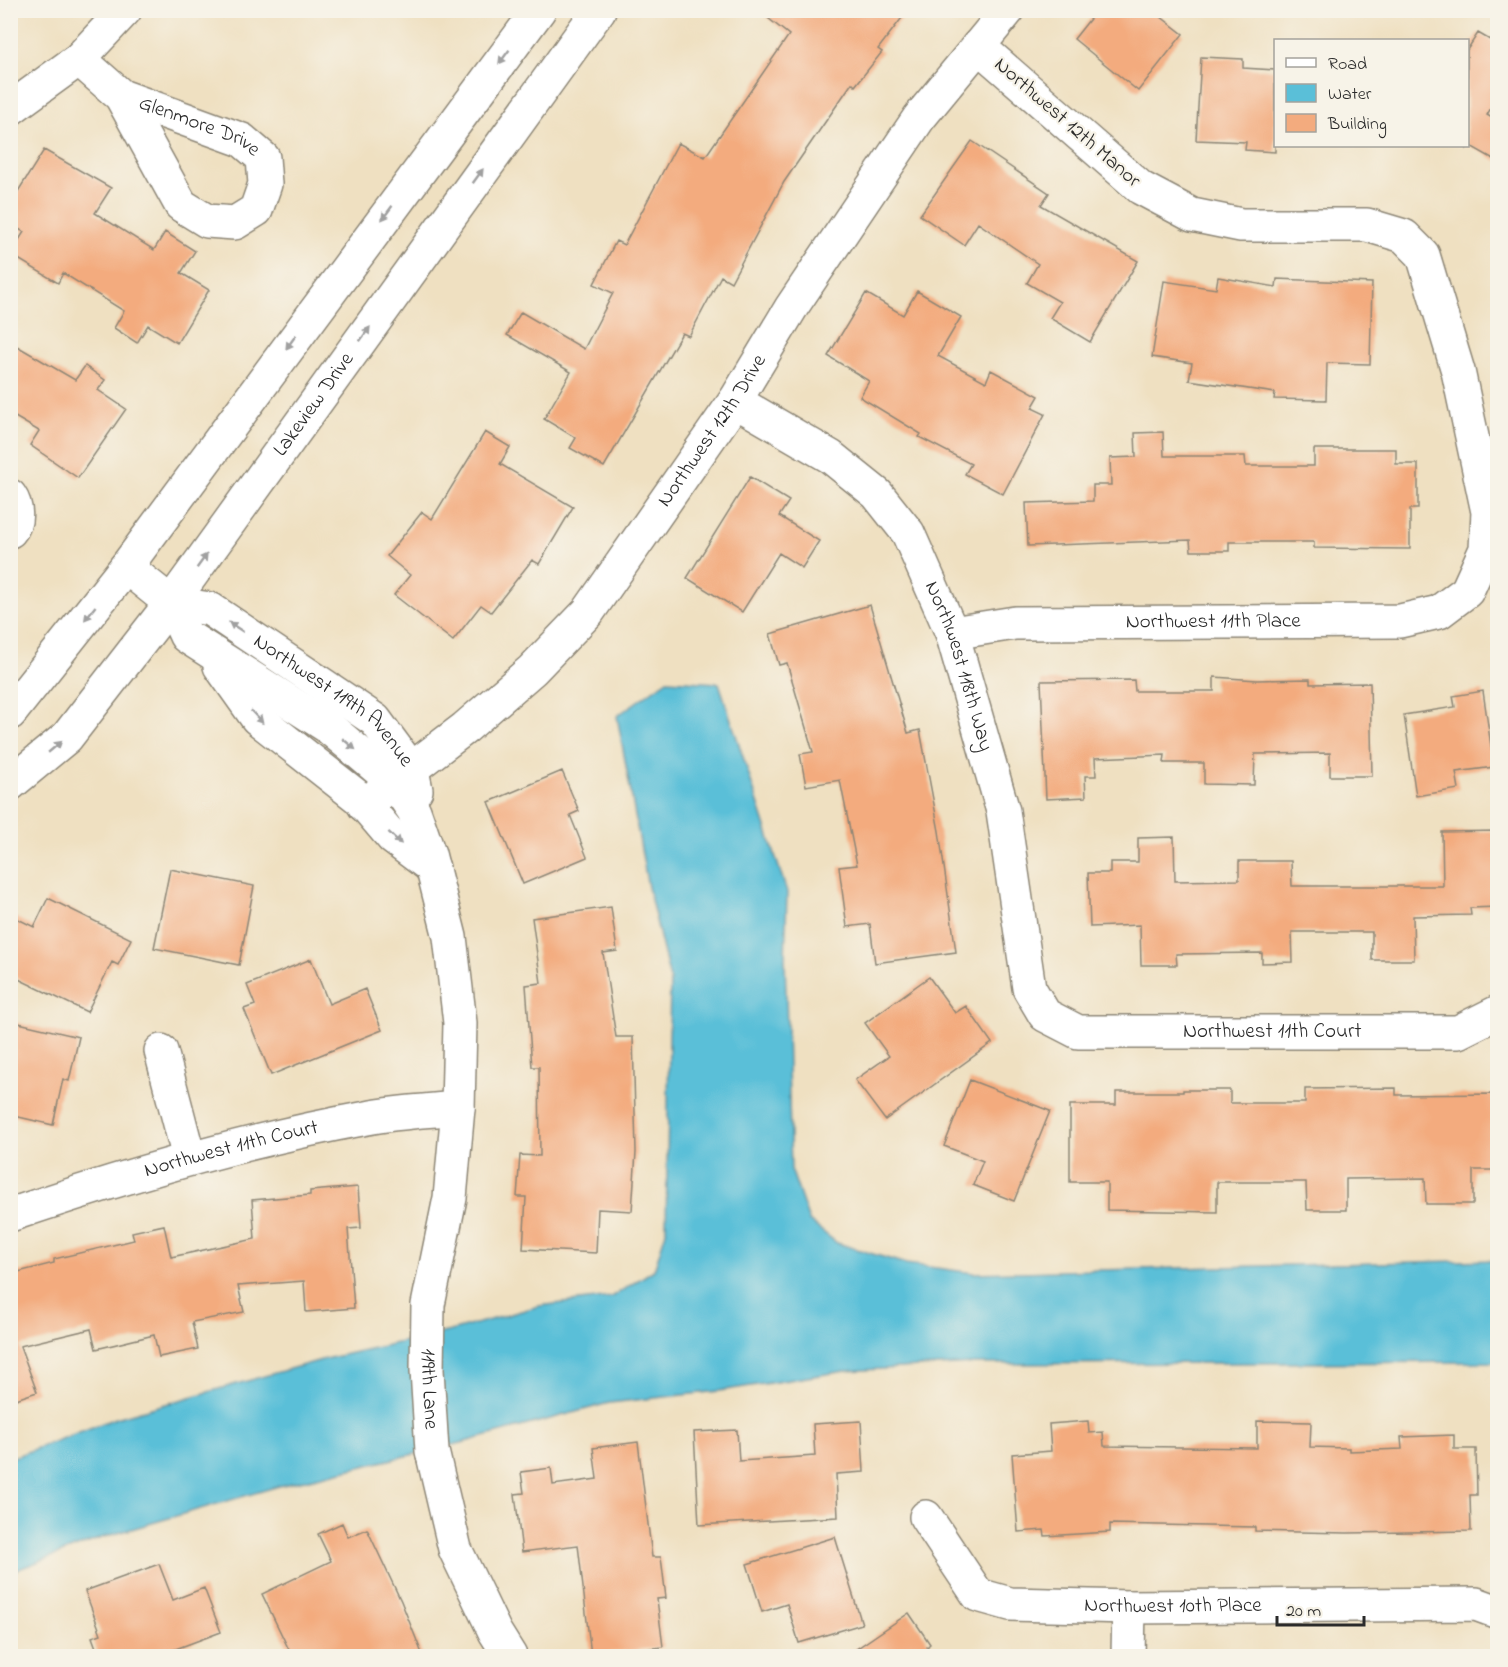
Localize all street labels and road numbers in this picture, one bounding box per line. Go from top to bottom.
street label: Northwest 12th Manor [987,51,1147,196]
street label: Glenmore Drive [134,89,267,165]
street label: Lakeview Drive [266,346,362,463]
street label: Northwest 12th Drive [650,348,775,513]
street label: Northwest 118th Way [916,577,1000,756]
street label: Northwest 11th Place [1126,607,1301,637]
street label: Northwest 119th Avenue [247,627,420,774]
street label: Northwest 11th Court [1183,1017,1361,1047]
street label: Northwest 11th Court [141,1113,321,1186]
street label: 119th Lane [412,1348,446,1431]
street label: Northwest 10th Place [1084,1591,1262,1622]

